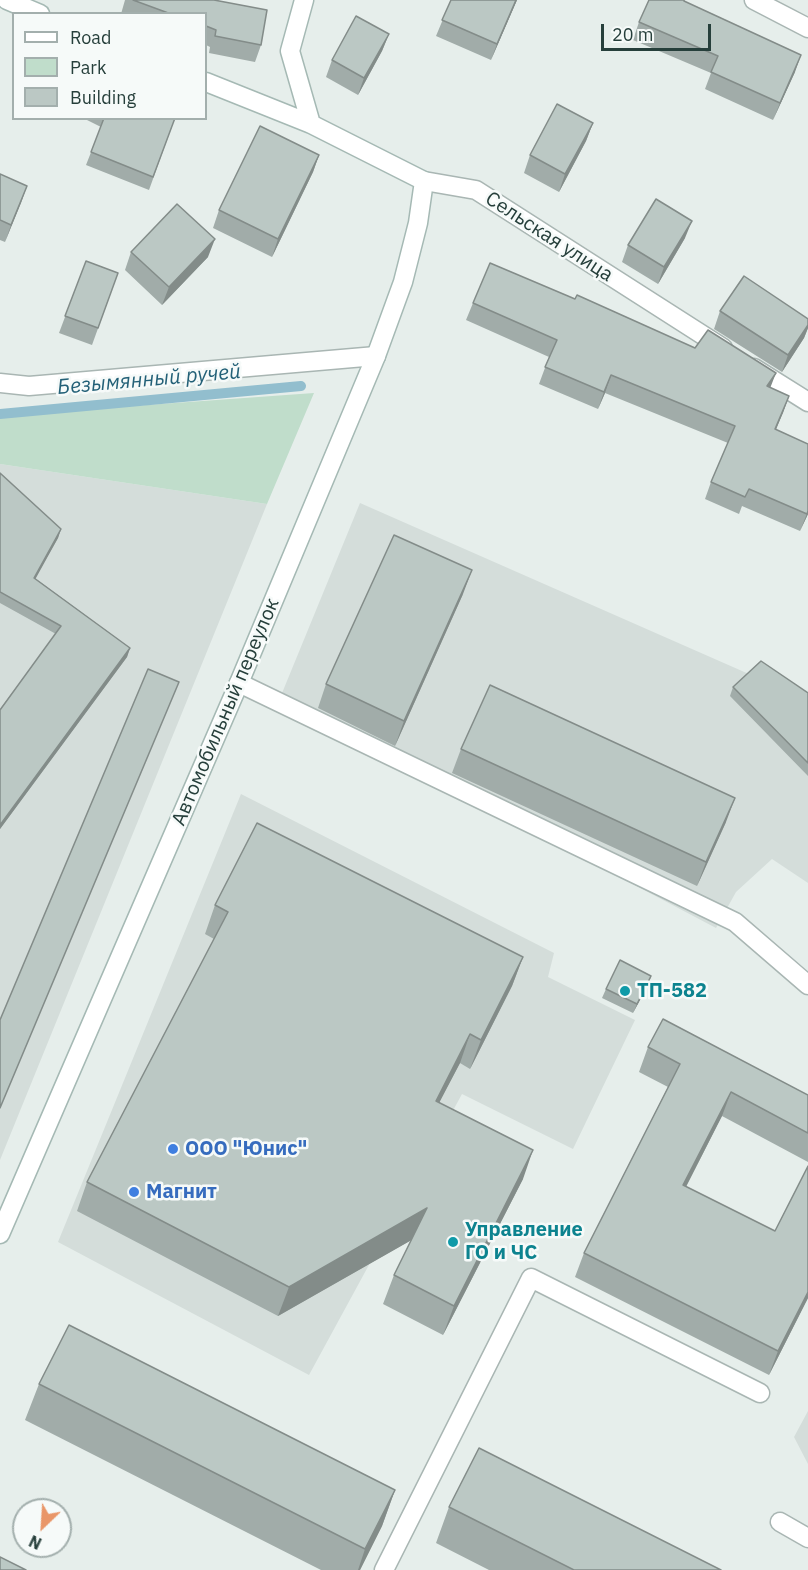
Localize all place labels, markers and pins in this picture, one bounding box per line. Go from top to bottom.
place label: ТП-582 [637,979,707,1003]
marker: ТП-582 [618,984,632,998]
place label: ООО "Юнис" [185,1137,307,1161]
marker: ООО "Юнис" [166,1142,180,1156]
place label: Магнит [146,1180,217,1204]
marker: Магнит [127,1185,141,1199]
place label: Управление ГО и ЧС [465,1218,583,1265]
marker: Управление ГО и ЧС [446,1235,460,1249]

